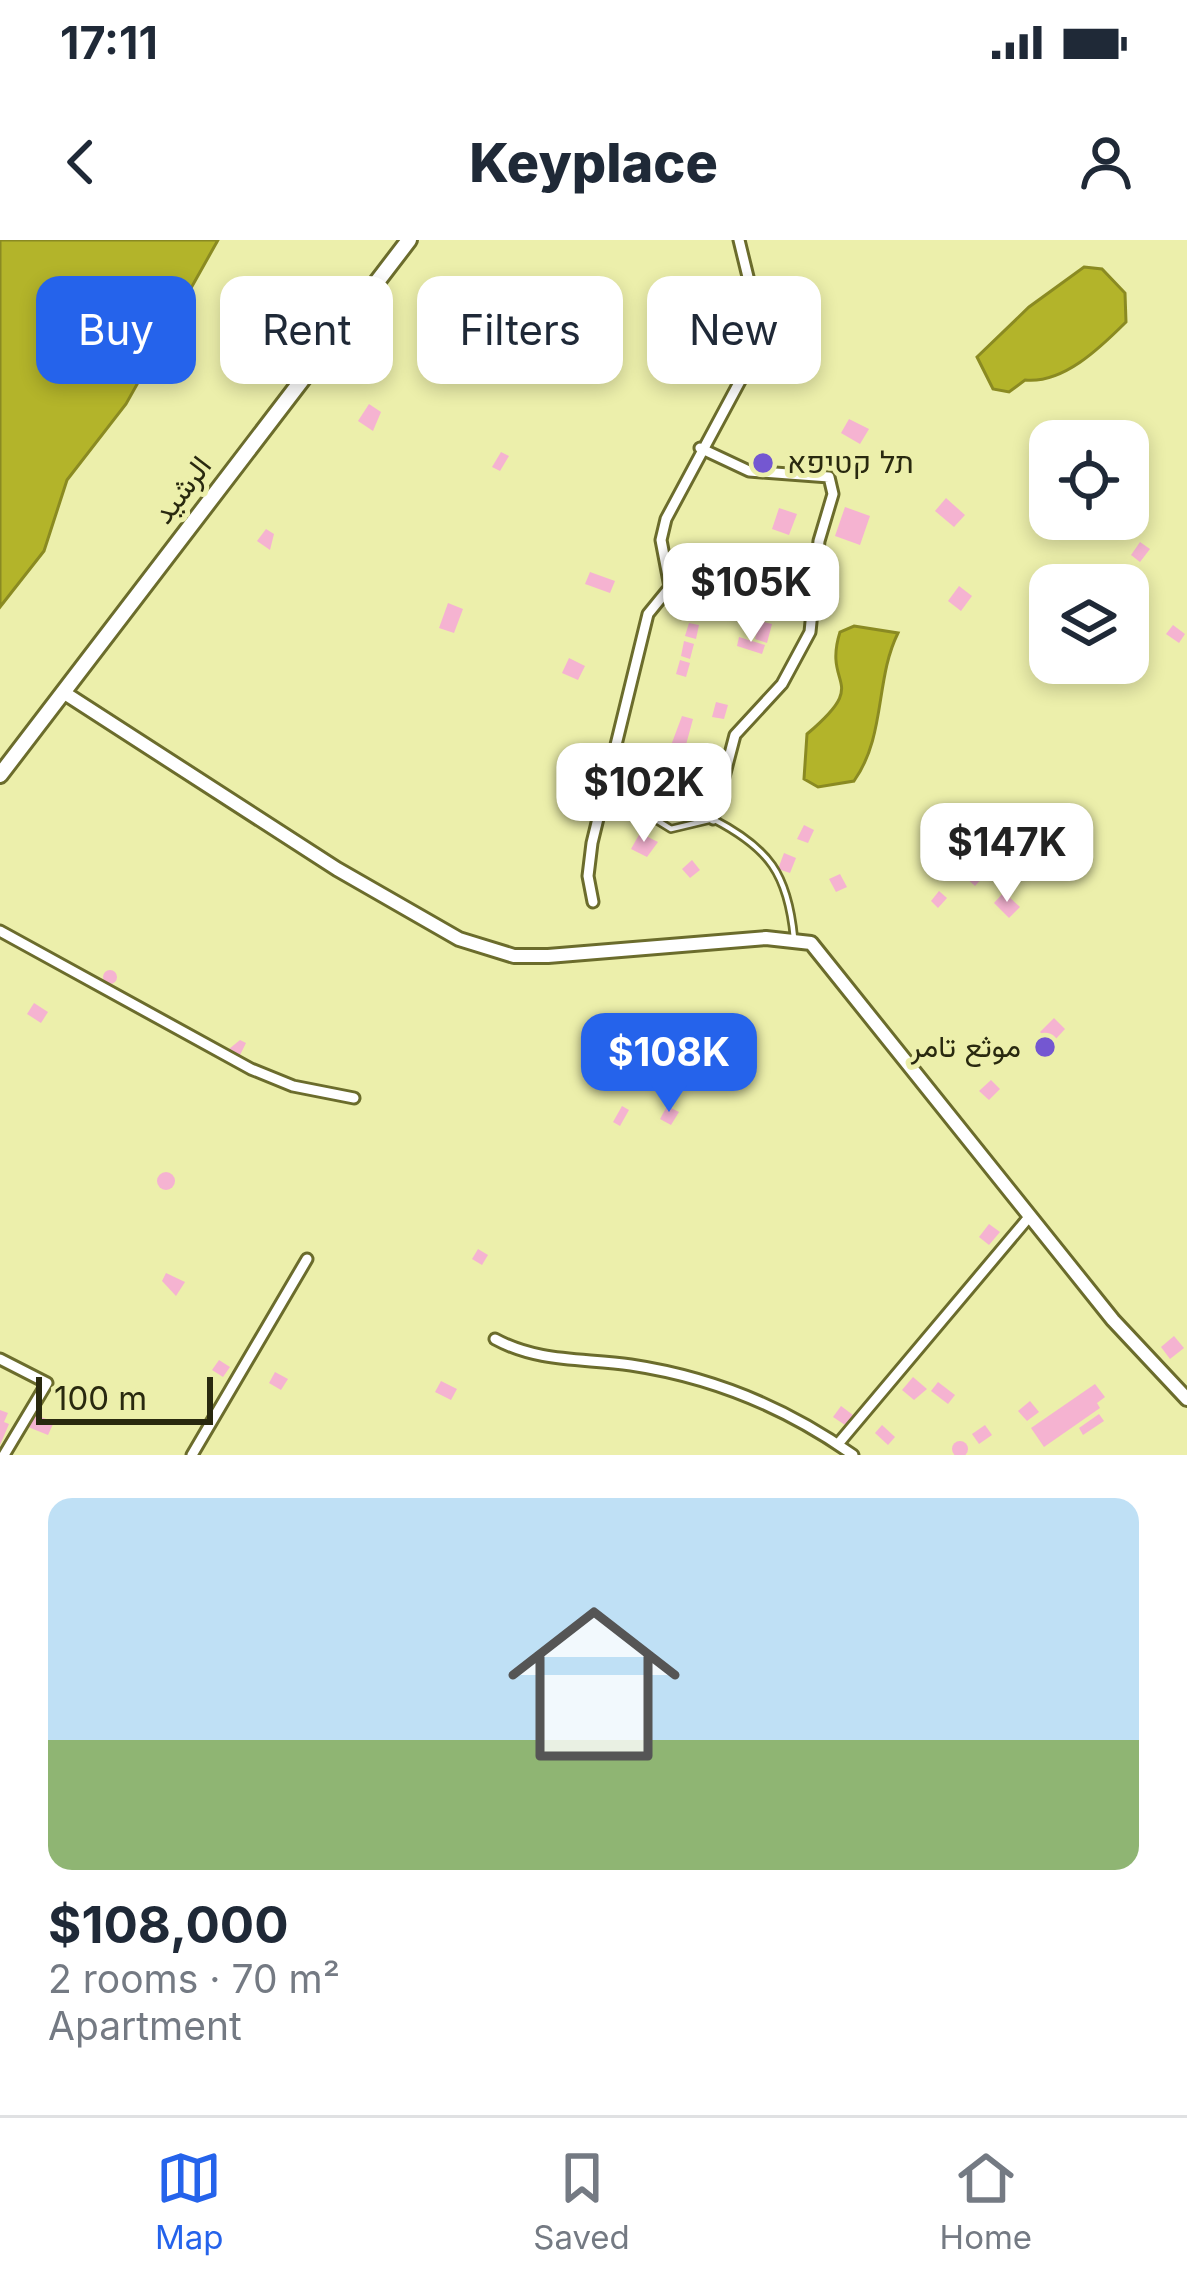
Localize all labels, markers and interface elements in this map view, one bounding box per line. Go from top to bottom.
text: 17:11 [60,15,158,70]
icon: back [48,129,114,195]
icon: person [1073,129,1139,195]
text: Keyplace [469,130,718,195]
chip: Buy [36,276,196,384]
chip: Rent [220,276,393,384]
chip: Filters [417,276,623,384]
chip: New [647,276,821,384]
map controls [1029,420,1149,684]
button: locate [1029,420,1149,540]
place label: תל קטיפא [787,444,914,480]
street label: الرشيد [144,448,219,531]
marker: תל קטיפא [750,450,776,476]
pin: $105K [667,543,835,645]
text: $105K [690,558,812,605]
button: layers [1029,564,1149,684]
pin: $102K [560,743,728,845]
text: $102K [583,758,705,805]
pin: $147K [923,803,1091,905]
text: $147K [947,818,1067,865]
pin: $108K [585,1013,753,1115]
text: $108K [608,1028,730,1075]
place label: موثع تامر [910,1028,1021,1067]
marker: موثع تامر [1032,1034,1058,1060]
scale bar [36,1371,213,1424]
text: 100 m [54,1378,147,1418]
icon: home [486,1576,702,1792]
text: $108,000 [48,1894,289,1955]
text: 2 rooms · 70 m² [48,1955,340,2002]
text: Apartment [48,2002,242,2049]
tab: Map [155,2145,223,2257]
tab: Saved [533,2145,630,2257]
tab: Home [940,2145,1032,2257]

